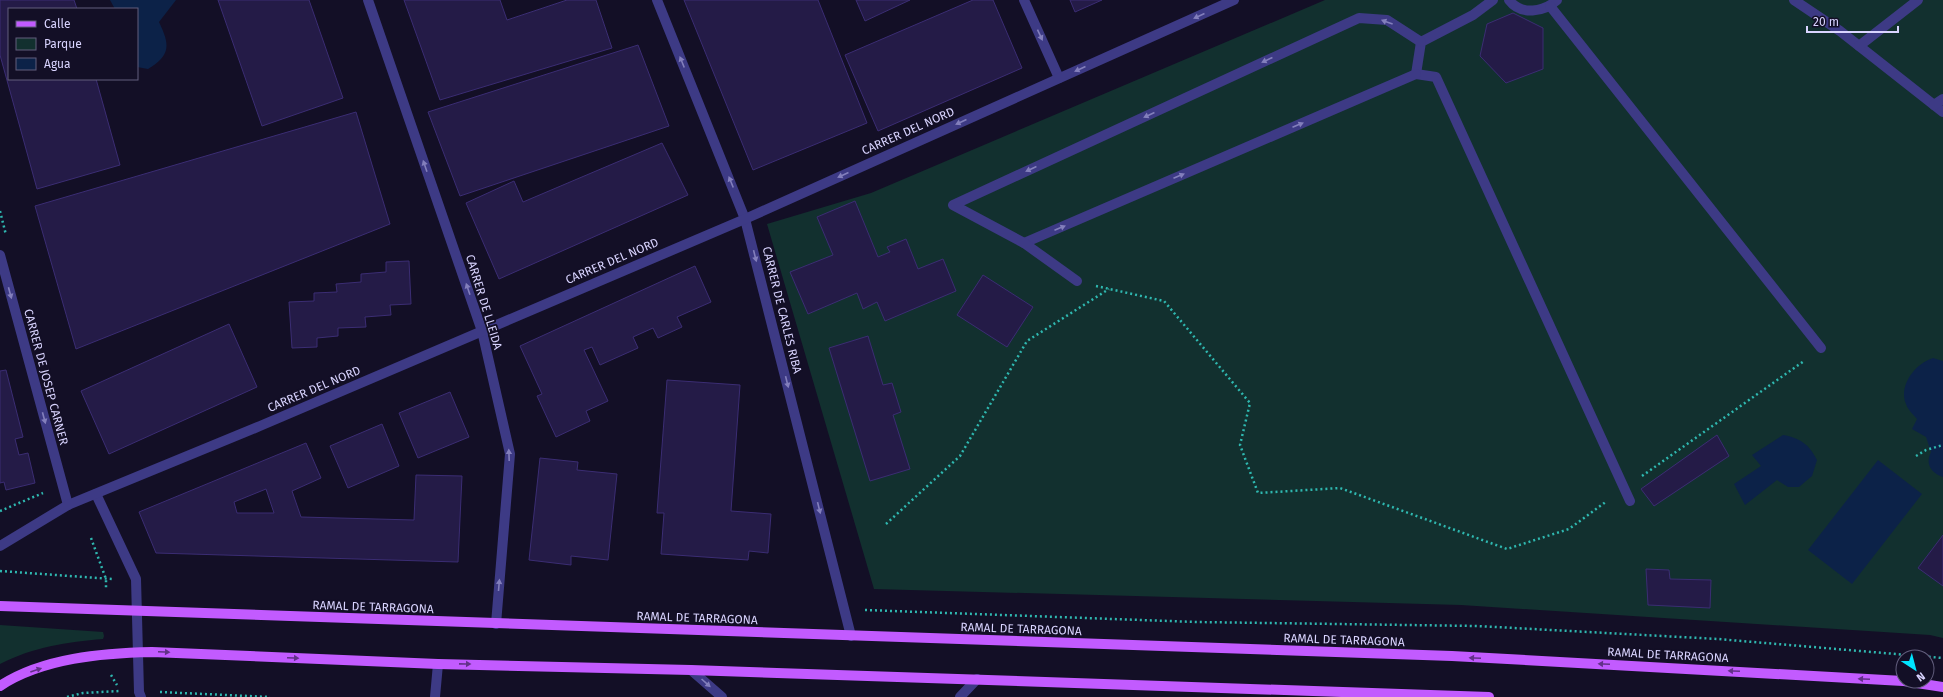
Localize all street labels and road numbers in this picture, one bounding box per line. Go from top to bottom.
street label: CARRER DEL NORD [860,104,957,158]
street label: CARRER DEL NORD [563,235,661,287]
street label: CARRER DE CARLES RIBA [759,245,805,375]
street label: CARRER DE LLEIDA [463,253,505,351]
street label: CARRER DE JOSEP CARNER [21,308,71,446]
street label: CARRER DEL NORD [265,363,363,415]
street label: RAMAL DE TARRAGONA [312,598,434,616]
street label: RAMAL DE TARRAGONA [636,609,758,627]
street label: RAMAL DE TARRAGONA [960,620,1082,638]
street label: RAMAL DE TARRAGONA [1283,631,1405,649]
street label: RAMAL DE TARRAGONA [1607,645,1729,665]

